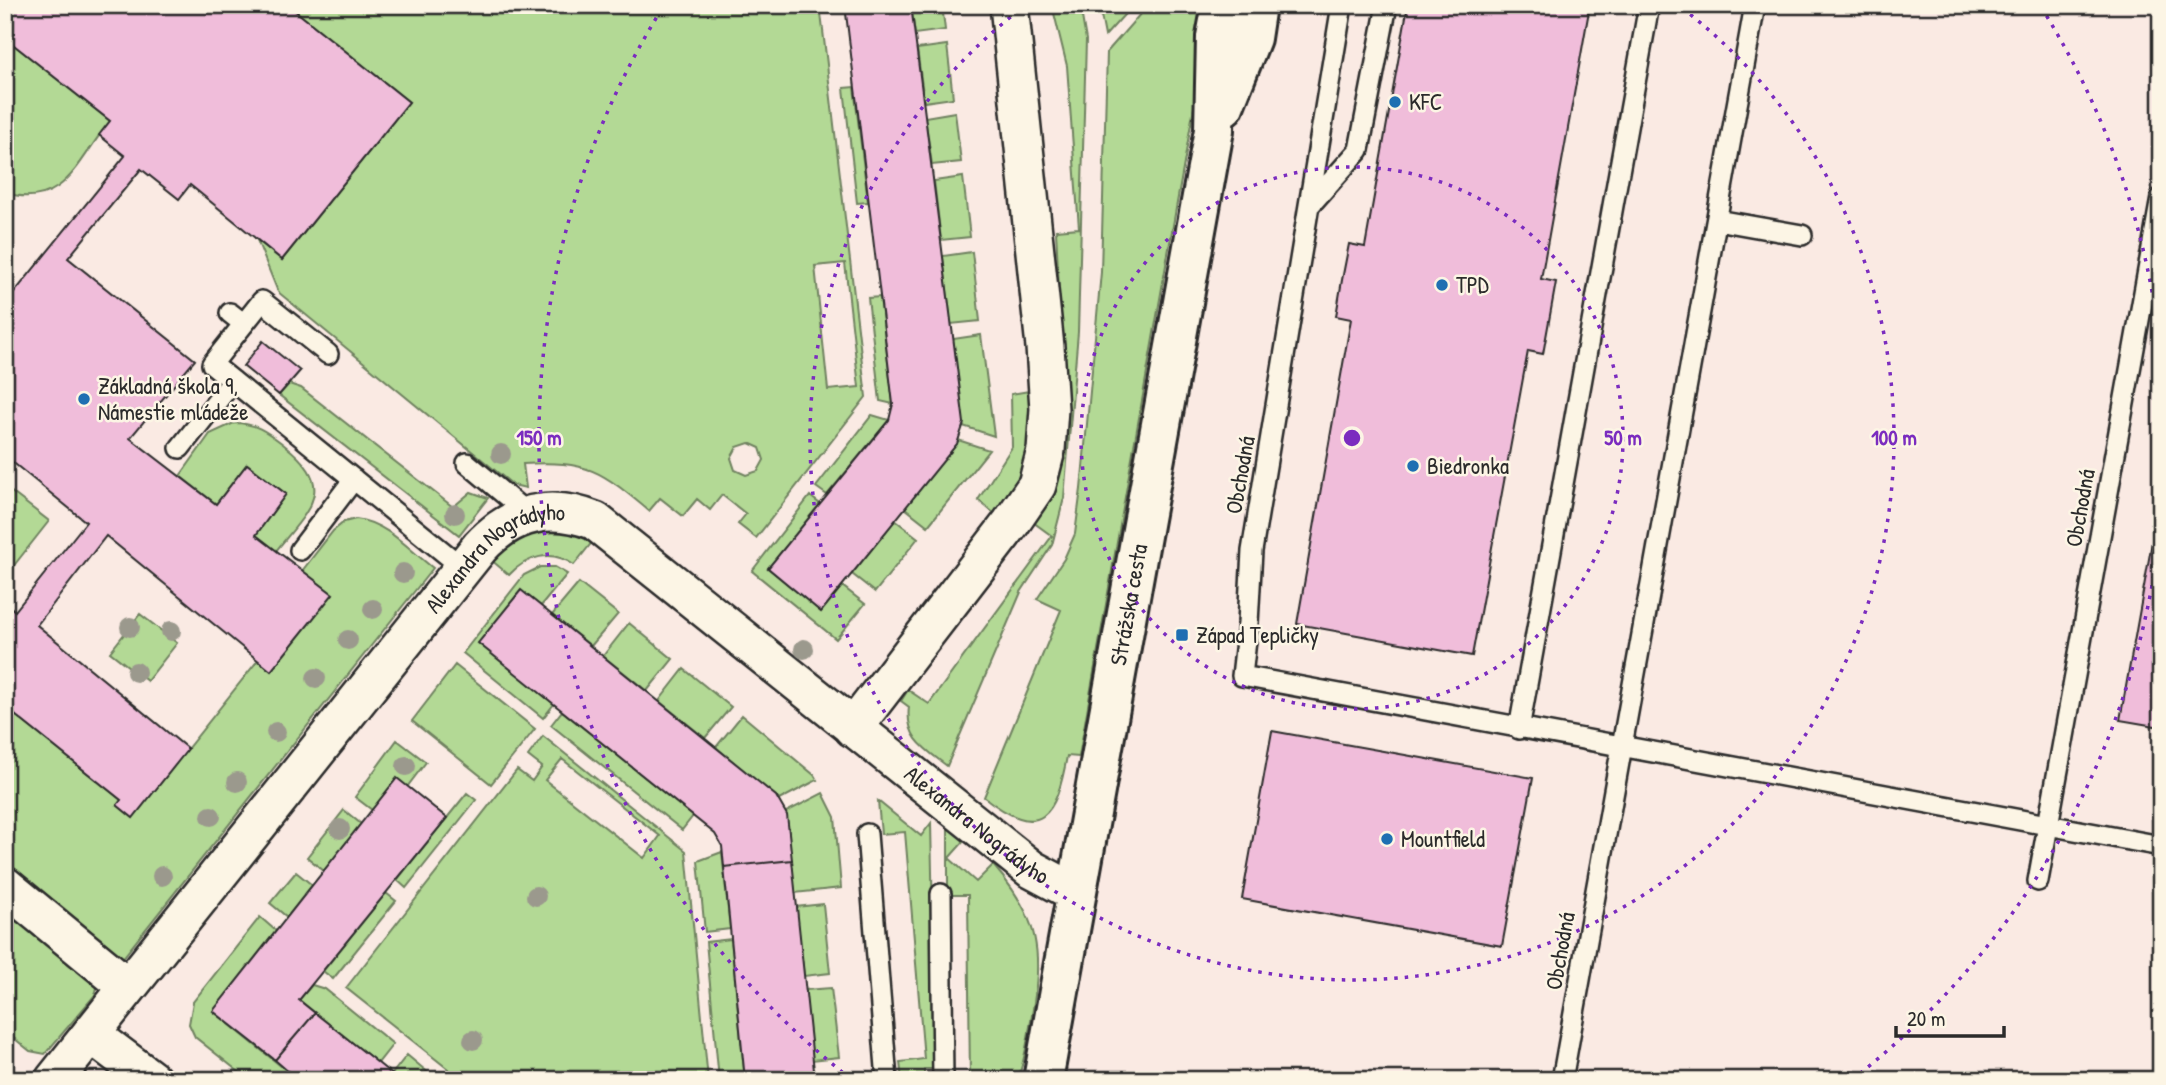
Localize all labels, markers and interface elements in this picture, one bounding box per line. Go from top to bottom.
place label: KFC [1409,86,1442,117]
marker: KFC [1387,94,1403,110]
place label: TPD [1456,269,1489,300]
marker: TPD [1434,277,1450,293]
place label: Základná škola 9, Námestie mládeže [98,370,248,427]
marker: Základná škola 9, Námestie mládeže [76,391,92,407]
text: 150 m [516,423,562,452]
text: 50 m [1604,423,1642,452]
text: 100 m [1871,423,1917,452]
centre of rings [1340,426,1364,450]
street label: Obchodná [1217,434,1262,516]
place label: Biedronka [1427,450,1509,481]
marker: Biedronka [1405,458,1421,474]
street label: Obchodná [2057,467,2102,549]
street label: Alexandra Nográdyho [417,496,566,619]
street label: Strážska cesta [1102,541,1154,668]
place label: Západ Tepličky [1196,619,1319,650]
marker: Západ Tepličky [1174,627,1190,643]
street label: Alexandra Nográdyho [898,758,1054,891]
place label: Mountfield [1401,823,1485,854]
marker: Mountfield [1379,831,1395,847]
street label: Obchodná [1537,910,1582,992]
scale bar [1896,994,2005,1038]
text: 20 m [1907,1004,1945,1033]

